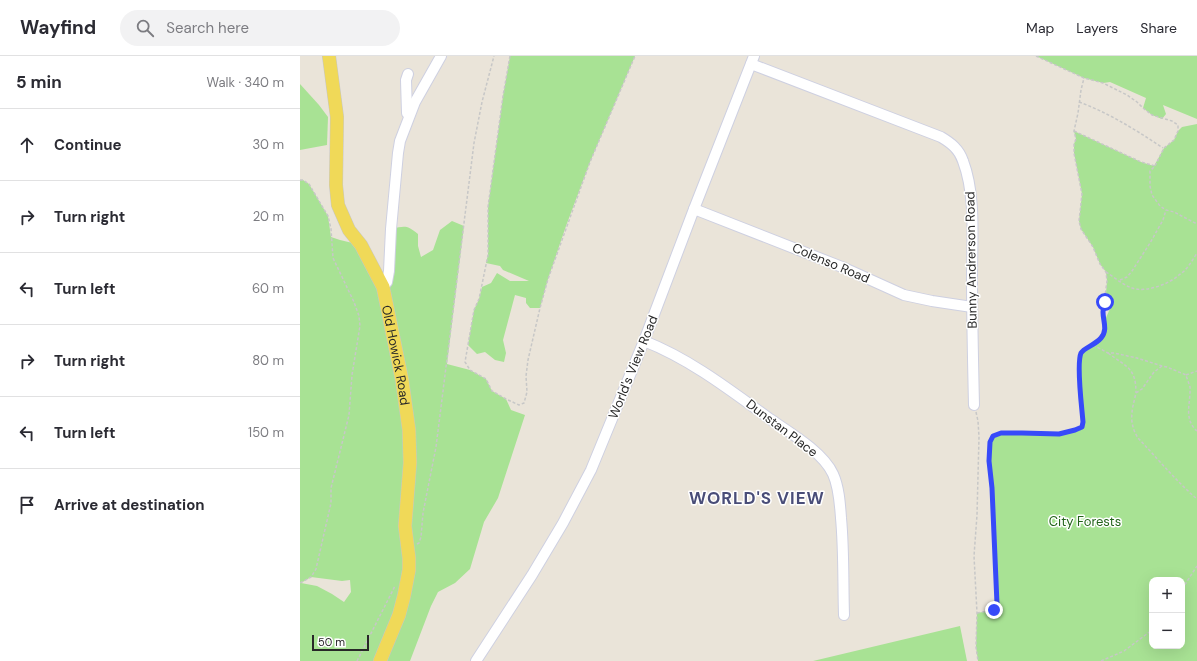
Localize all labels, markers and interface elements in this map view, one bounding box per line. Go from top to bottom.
search box [120,10,400,46]
text: Wayfind [20,15,96,40]
icon: search [134,17,156,39]
text: Search here [166,18,249,38]
text: Map [1026,19,1054,37]
text: Layers [1076,19,1118,37]
text: Share [1140,19,1177,37]
text: 5 min [16,71,62,93]
text: Walk · 340 m [207,74,284,91]
icon: ahead [16,134,38,156]
text: Continue [54,135,122,155]
text: 30 m [252,136,284,153]
street label: Bunny Andrerson Road [961,191,981,329]
icon: right [16,206,38,228]
text: Turn right [54,207,125,227]
text: 20 m [253,208,284,225]
street label: Colenso Road [790,239,872,287]
icon: left [16,278,38,300]
text: Turn left [54,279,115,299]
text: 60 m [252,280,284,297]
route start [1096,293,1114,311]
street label: Old Howick Road [378,303,414,406]
street label: World's View Road [604,313,662,421]
icon: right [16,350,38,372]
text: Turn right [54,351,125,371]
text: 80 m [252,352,284,369]
street label: Dunstan Place [743,395,821,461]
icon: left [16,422,38,444]
text: Turn left [54,423,115,443]
text: 150 m [248,424,284,441]
district label: WORLD'S VIEW [689,487,825,509]
icon: arrive [16,494,38,516]
text: Arrive at destination [54,495,205,515]
park label: City Forests [1049,513,1121,530]
map controls [1149,577,1185,649]
button: + [1149,577,1185,613]
route end [985,601,1003,619]
button: − [1149,613,1185,649]
scale bar [312,633,369,652]
text: 50 m [318,635,345,649]

